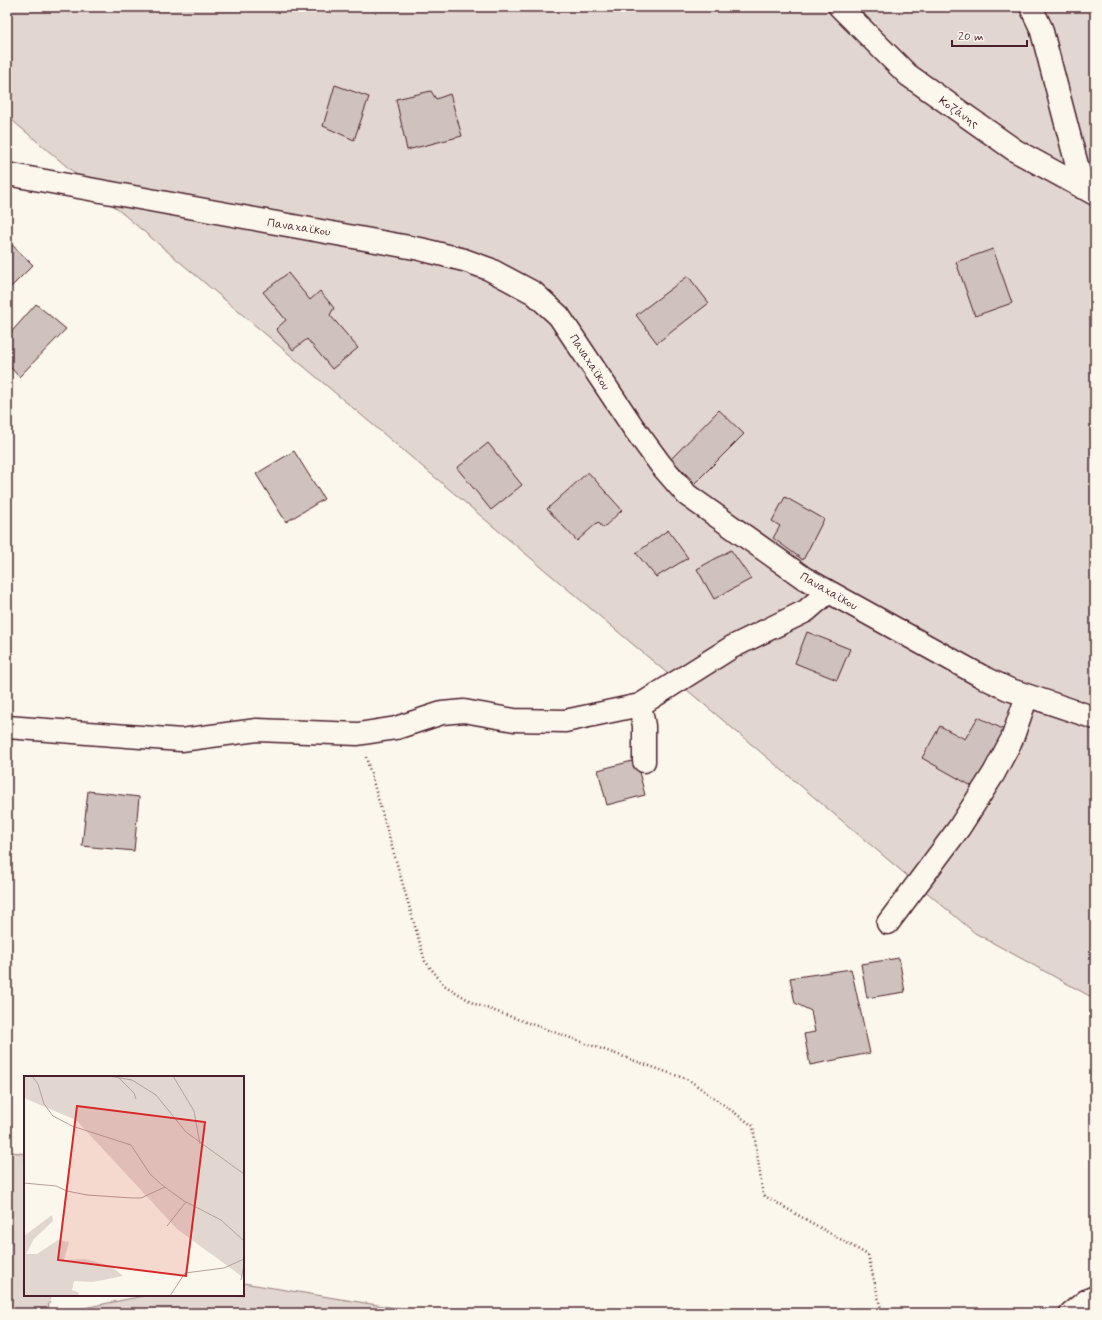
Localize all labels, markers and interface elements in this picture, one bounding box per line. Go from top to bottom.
scale bar [952,22,1027,48]
text: 20 m [958,29,984,45]
street label: Κοζάνης [935,93,982,132]
street label: Παναχαϊκου [266,215,332,241]
street label: Παναχαϊκου [565,331,614,394]
street label: Παναχαϊκου [797,569,861,615]
inset map [24,1076,244,1296]

